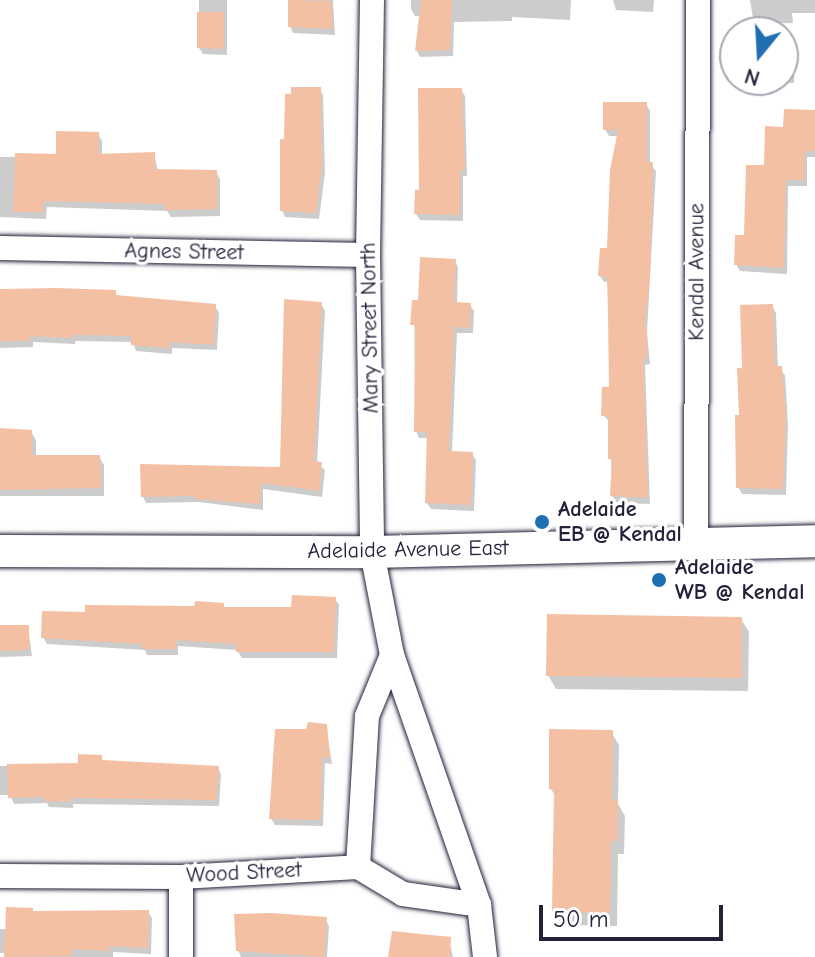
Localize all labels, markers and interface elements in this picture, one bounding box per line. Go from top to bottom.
north arrow [719,16,799,96]
text: N [741,62,763,92]
street label: Kendal Avenue [684,203,710,341]
street label: Agnes Street [124,238,244,266]
street label: Mary Street North [355,242,385,414]
place label: Adelaide EB @ Kendal [558,496,682,548]
marker: Adelaide EB @ Kendal [533,513,551,531]
street label: Adelaide Avenue East [307,535,509,565]
place label: Adelaide WB @ Kendal [675,554,804,606]
marker: Adelaide WB @ Kendal [650,571,668,589]
street label: Wood Street [186,857,302,889]
scale bar [543,889,727,939]
text: 50 m [553,905,609,933]

